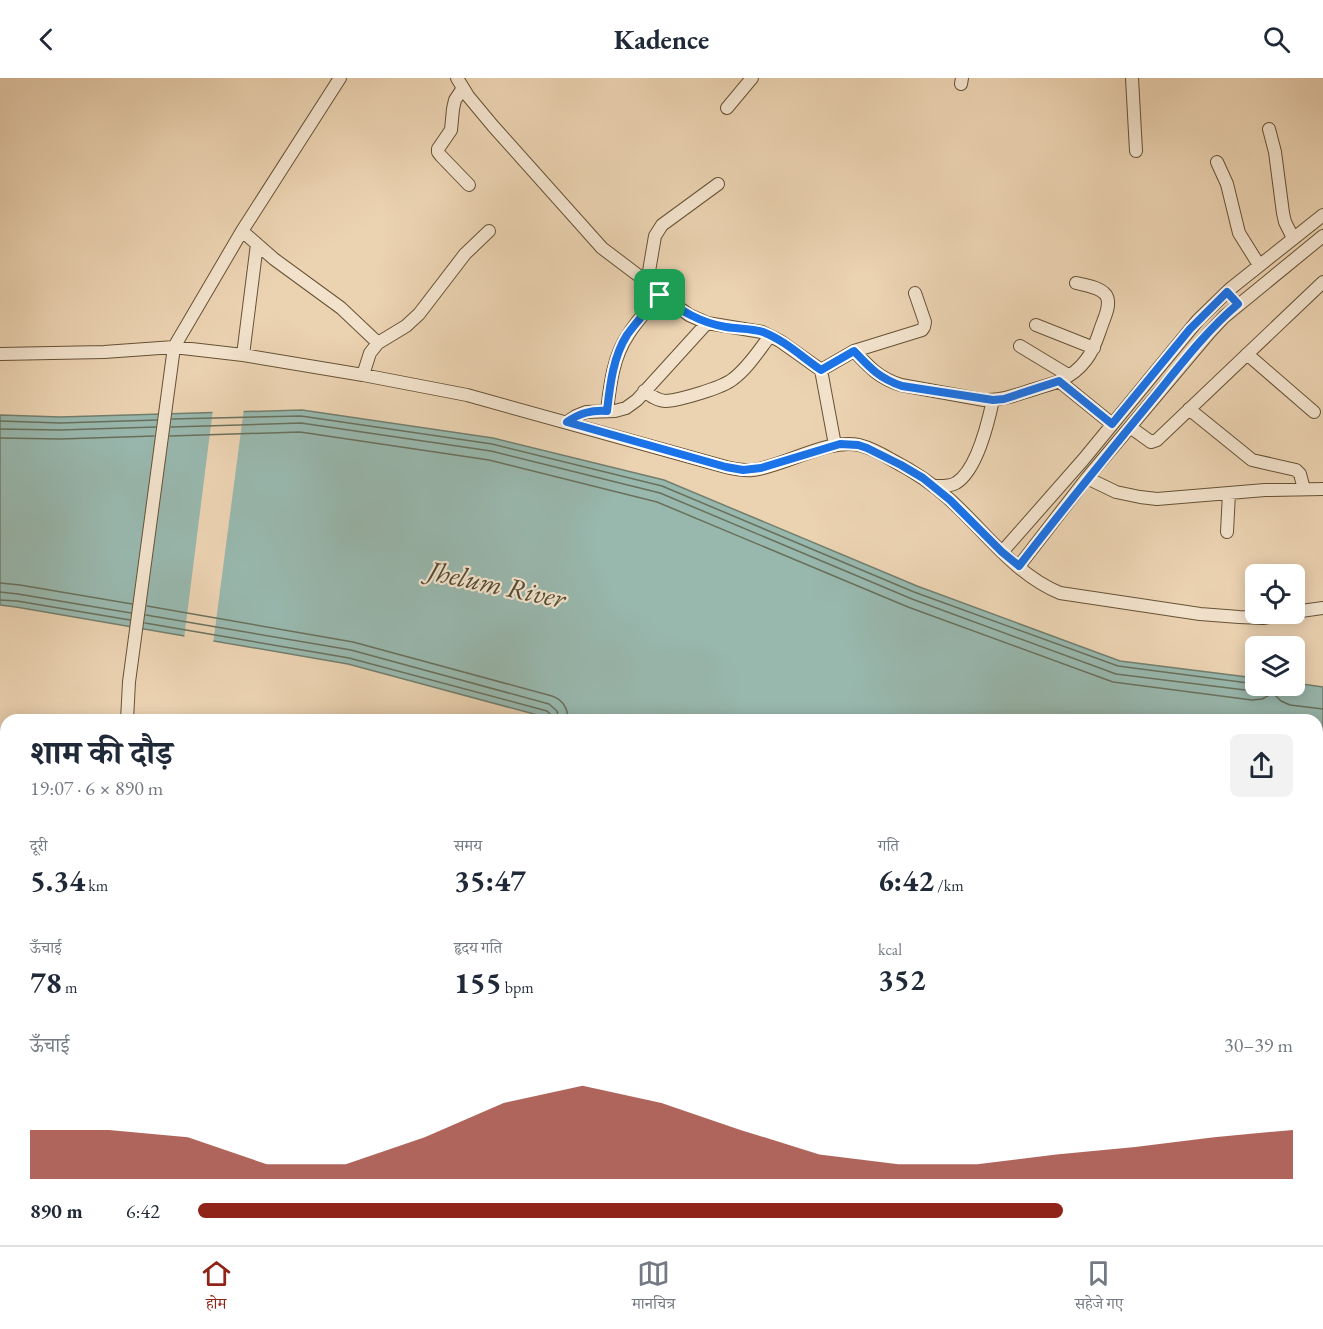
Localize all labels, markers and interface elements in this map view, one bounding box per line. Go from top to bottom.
text: Kadence [614,22,709,57]
icon: back [30,23,63,56]
icon: search [1260,23,1293,56]
pin [634,269,685,320]
icon: arrive [643,278,676,311]
water label: Jhelum River [419,551,570,616]
map controls [1245,564,1305,696]
button: locate [1245,564,1305,624]
button: layers [1245,636,1305,696]
text: शाम की दौड़ [30,731,173,774]
button: share [1230,734,1293,797]
text: 19:07 · 6 × 890 m [30,775,163,801]
text: दूरी [30,835,47,856]
text: समय [454,835,482,856]
text: गति [878,835,899,856]
text: 5.34 [30,861,85,900]
text: 35:47 [454,861,526,900]
text: 6:42 [878,861,934,900]
text: km [85,875,108,896]
text: /km [934,875,964,896]
text: ऊँचाई [30,937,62,958]
text: हृदय गति [454,937,502,958]
text: kcal [878,939,902,960]
text: 352 [878,960,926,999]
text: 78 [30,963,62,1002]
text: 155 [454,963,502,1002]
text: m [62,977,77,998]
text: bpm [502,977,534,998]
text: ऊँचाई [30,1032,69,1058]
text: 30–39 m [1224,1032,1293,1058]
text: 890 m [30,1198,83,1224]
text: 6:42 [126,1198,160,1224]
tab: होम [200,1257,233,1319]
tab: मानचित्र [632,1257,675,1319]
tab: सहेजे गए [1075,1257,1123,1319]

